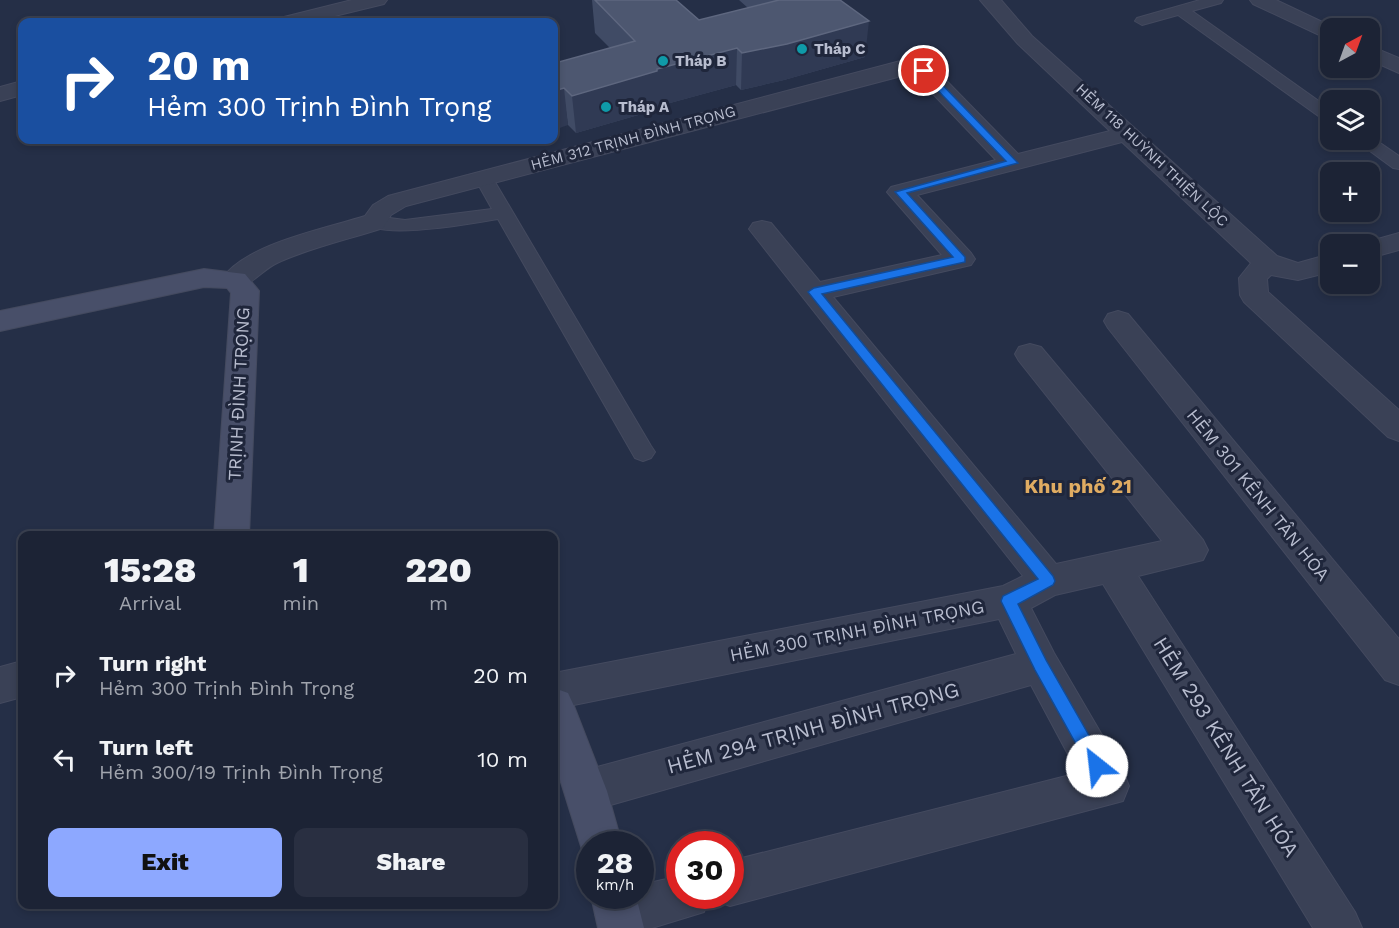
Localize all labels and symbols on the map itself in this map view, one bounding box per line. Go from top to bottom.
north arrow [1320,18,1380,78]
place label: Tháp C [814,40,866,58]
marker: Tháp C [795,42,809,56]
pin [898,45,949,96]
place label: Tháp B [675,52,727,70]
marker: Tháp B [656,54,670,68]
street label: HẺM 118 HUỲNH THIỆN LỘC [1072,79,1232,230]
place label: Tháp A [618,98,670,116]
marker: Tháp A [599,100,613,114]
street label: HẺM 312 TRỊNH ĐÌNH TRỌNG [529,102,737,174]
street label: TRỊNH ĐÌNH TRỌNG [223,307,254,481]
street label: HẺM 301 KÊNH TÂN HÓA [1183,405,1334,585]
district label: Khu phố 21 [1024,474,1132,498]
street label: HẺM 300 TRỊNH ĐÌNH TRỌNG [728,596,986,665]
street label: HẺM 293 KÊNH TÂN HÓA [1148,632,1305,861]
street label: HẺM 294 TRỊNH ĐÌNH TRỌNG [664,675,962,779]
position arrow [1065,734,1129,798]
speed limit sign: 30 [666,831,744,909]

